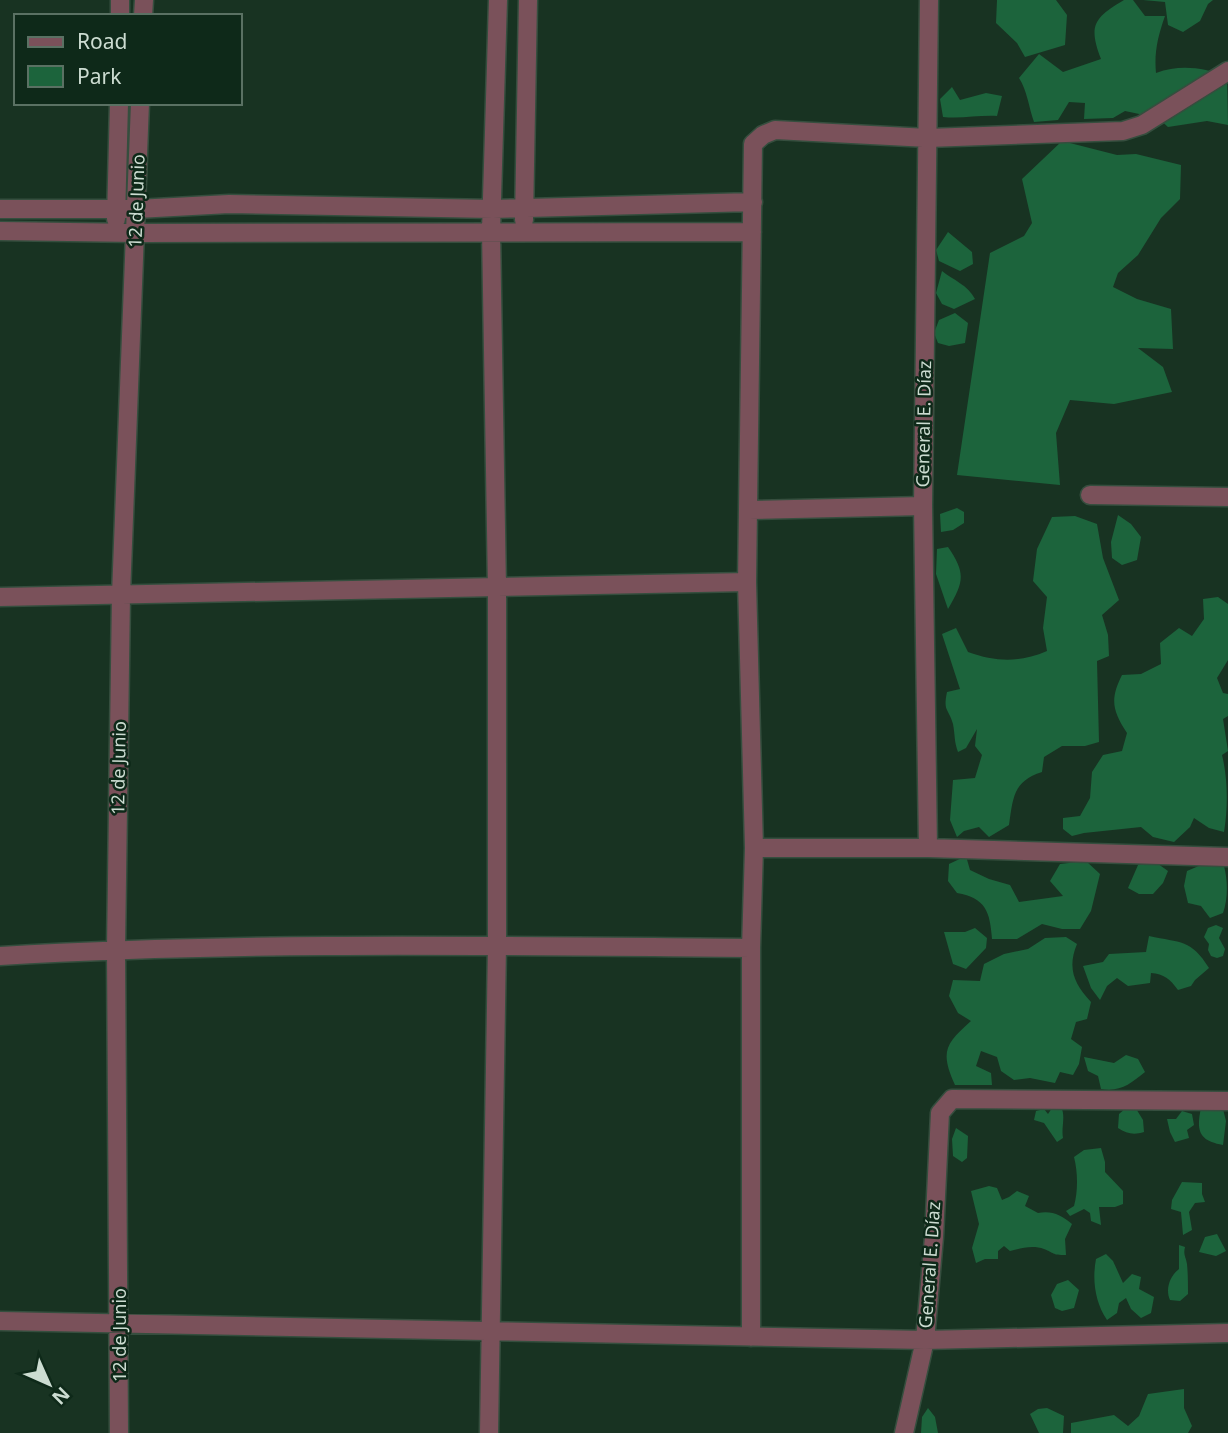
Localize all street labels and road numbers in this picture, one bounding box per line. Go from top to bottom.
street label: 12 de Junio [122,154,150,248]
street label: General E. Díaz [910,360,936,488]
street label: 12 de Junio [105,721,131,815]
street label: General E. Díaz [913,1201,945,1329]
street label: 12 de Junio [107,1288,131,1382]

